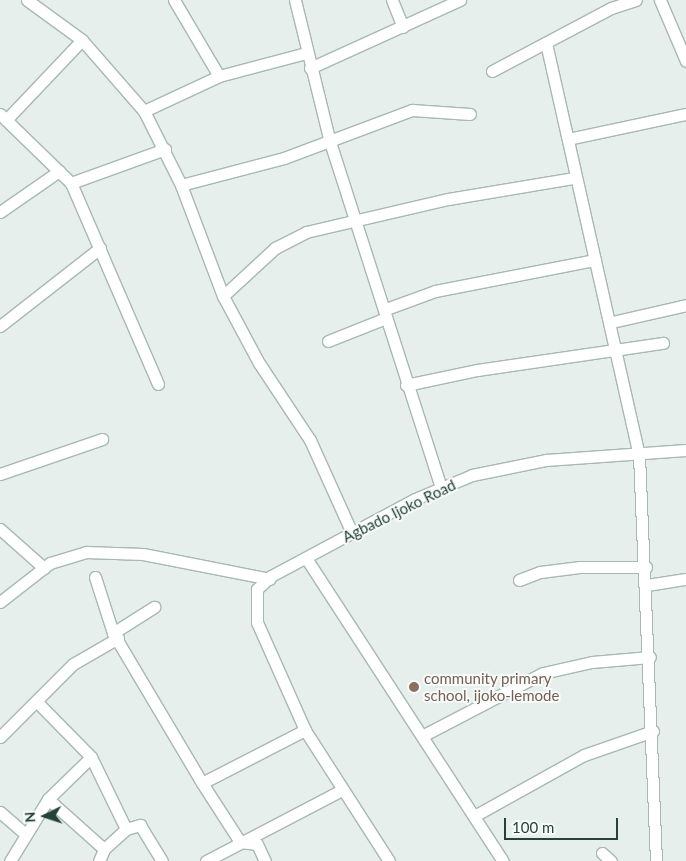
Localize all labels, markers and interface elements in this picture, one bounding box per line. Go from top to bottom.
street label: Agbado Ijoko Road [340,476,458,546]
place label: community primary school, ijoko-lemode [424,669,559,704]
marker: community primary school, ijoko-lemode [408,681,420,693]
north arrow [20,791,70,841]
scale bar [506,808,620,840]
text: N [21,811,38,823]
text: 100 m [512,818,554,836]

